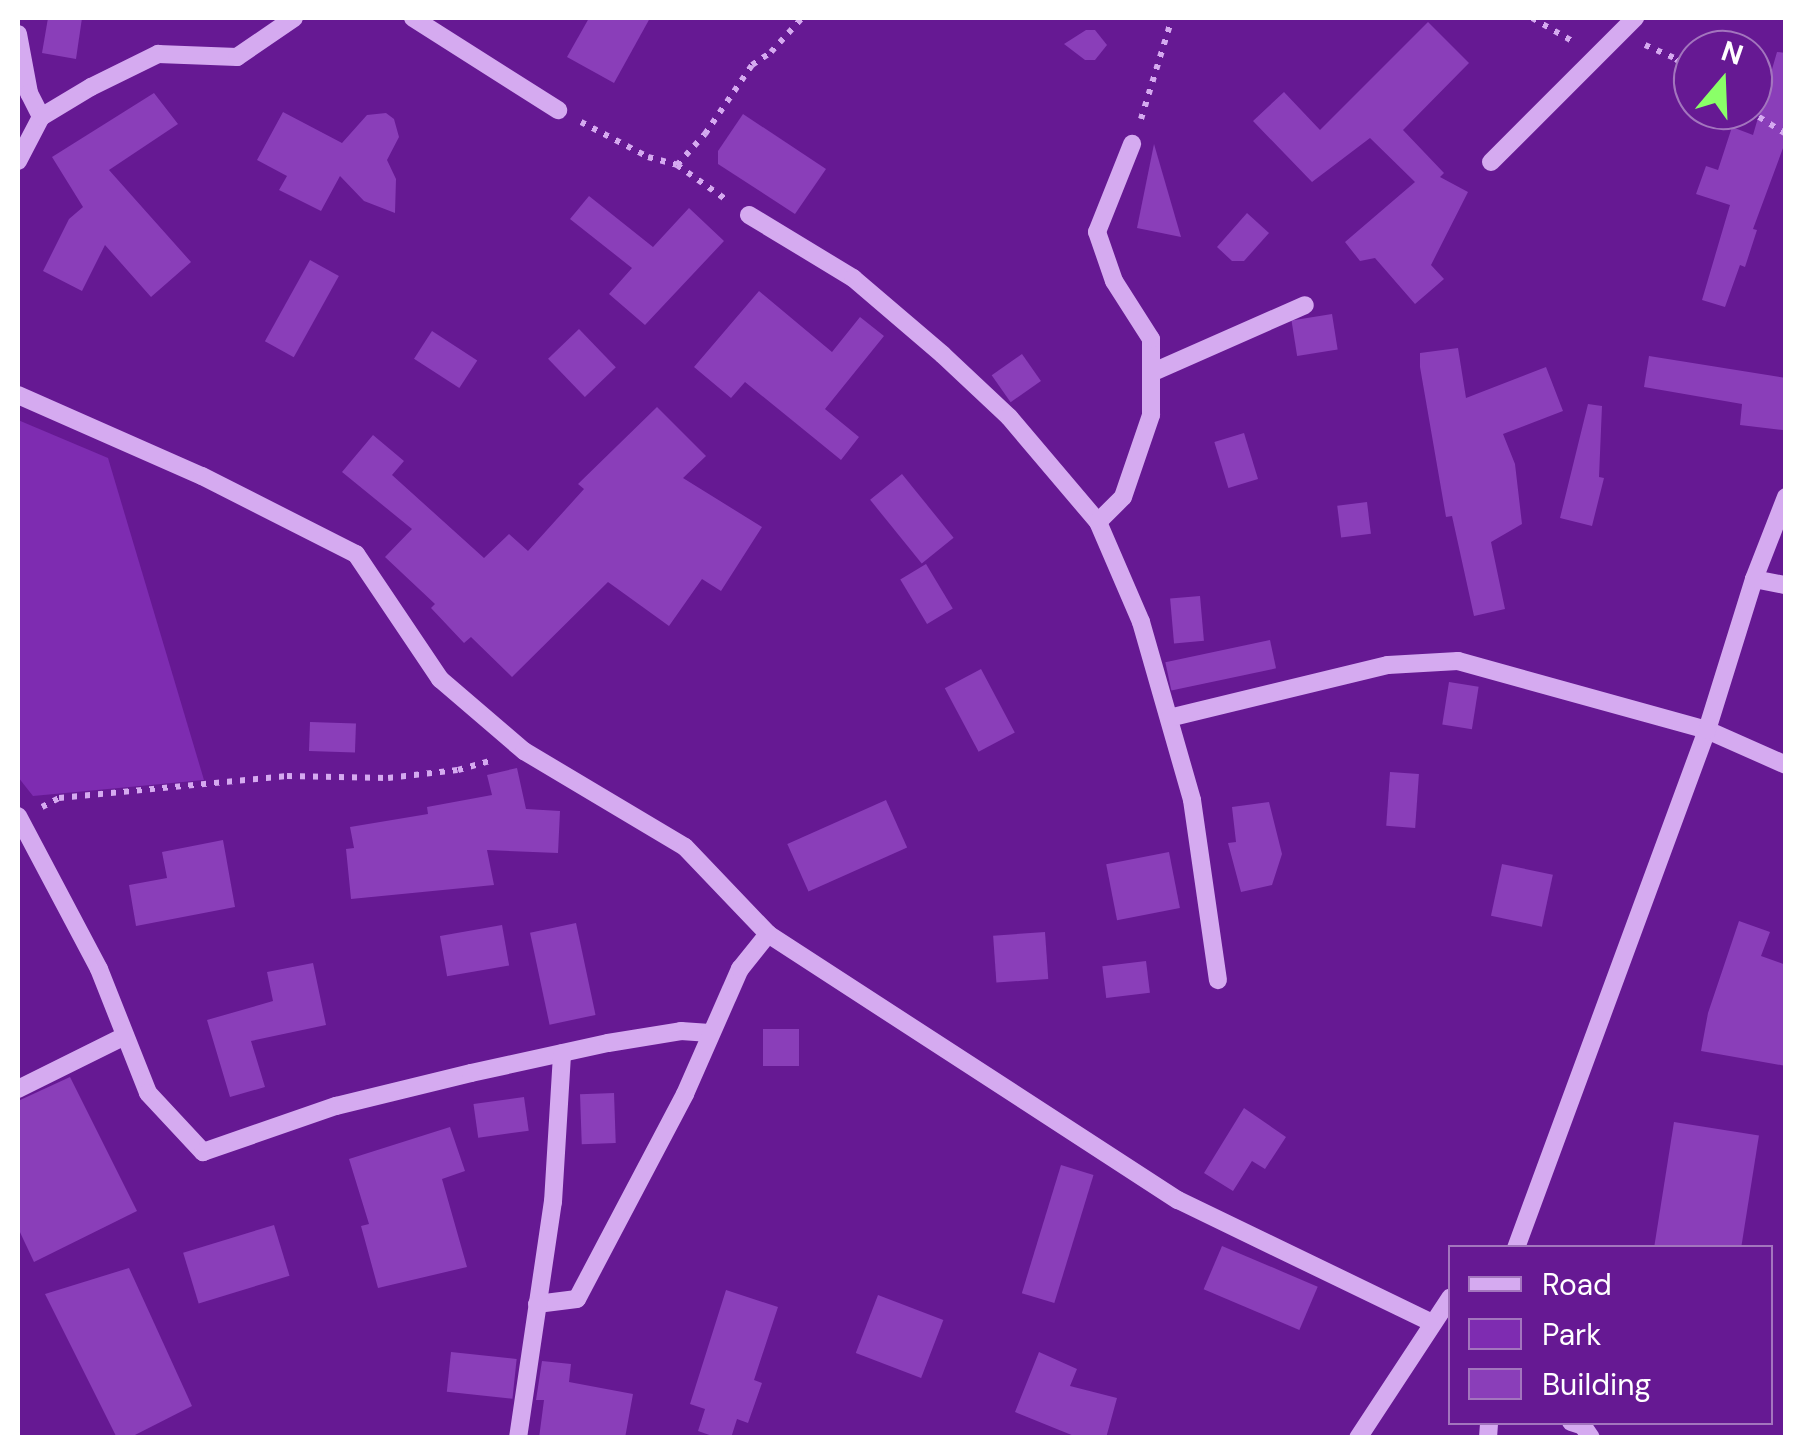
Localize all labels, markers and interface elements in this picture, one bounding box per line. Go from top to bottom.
north arrow [1673,30,1773,130]
text: N [1717,32,1748,74]
legend [1448,1245,1773,1425]
text: Road [1542,1265,1612,1304]
text: Park [1542,1315,1601,1354]
text: Building [1542,1365,1651,1404]

